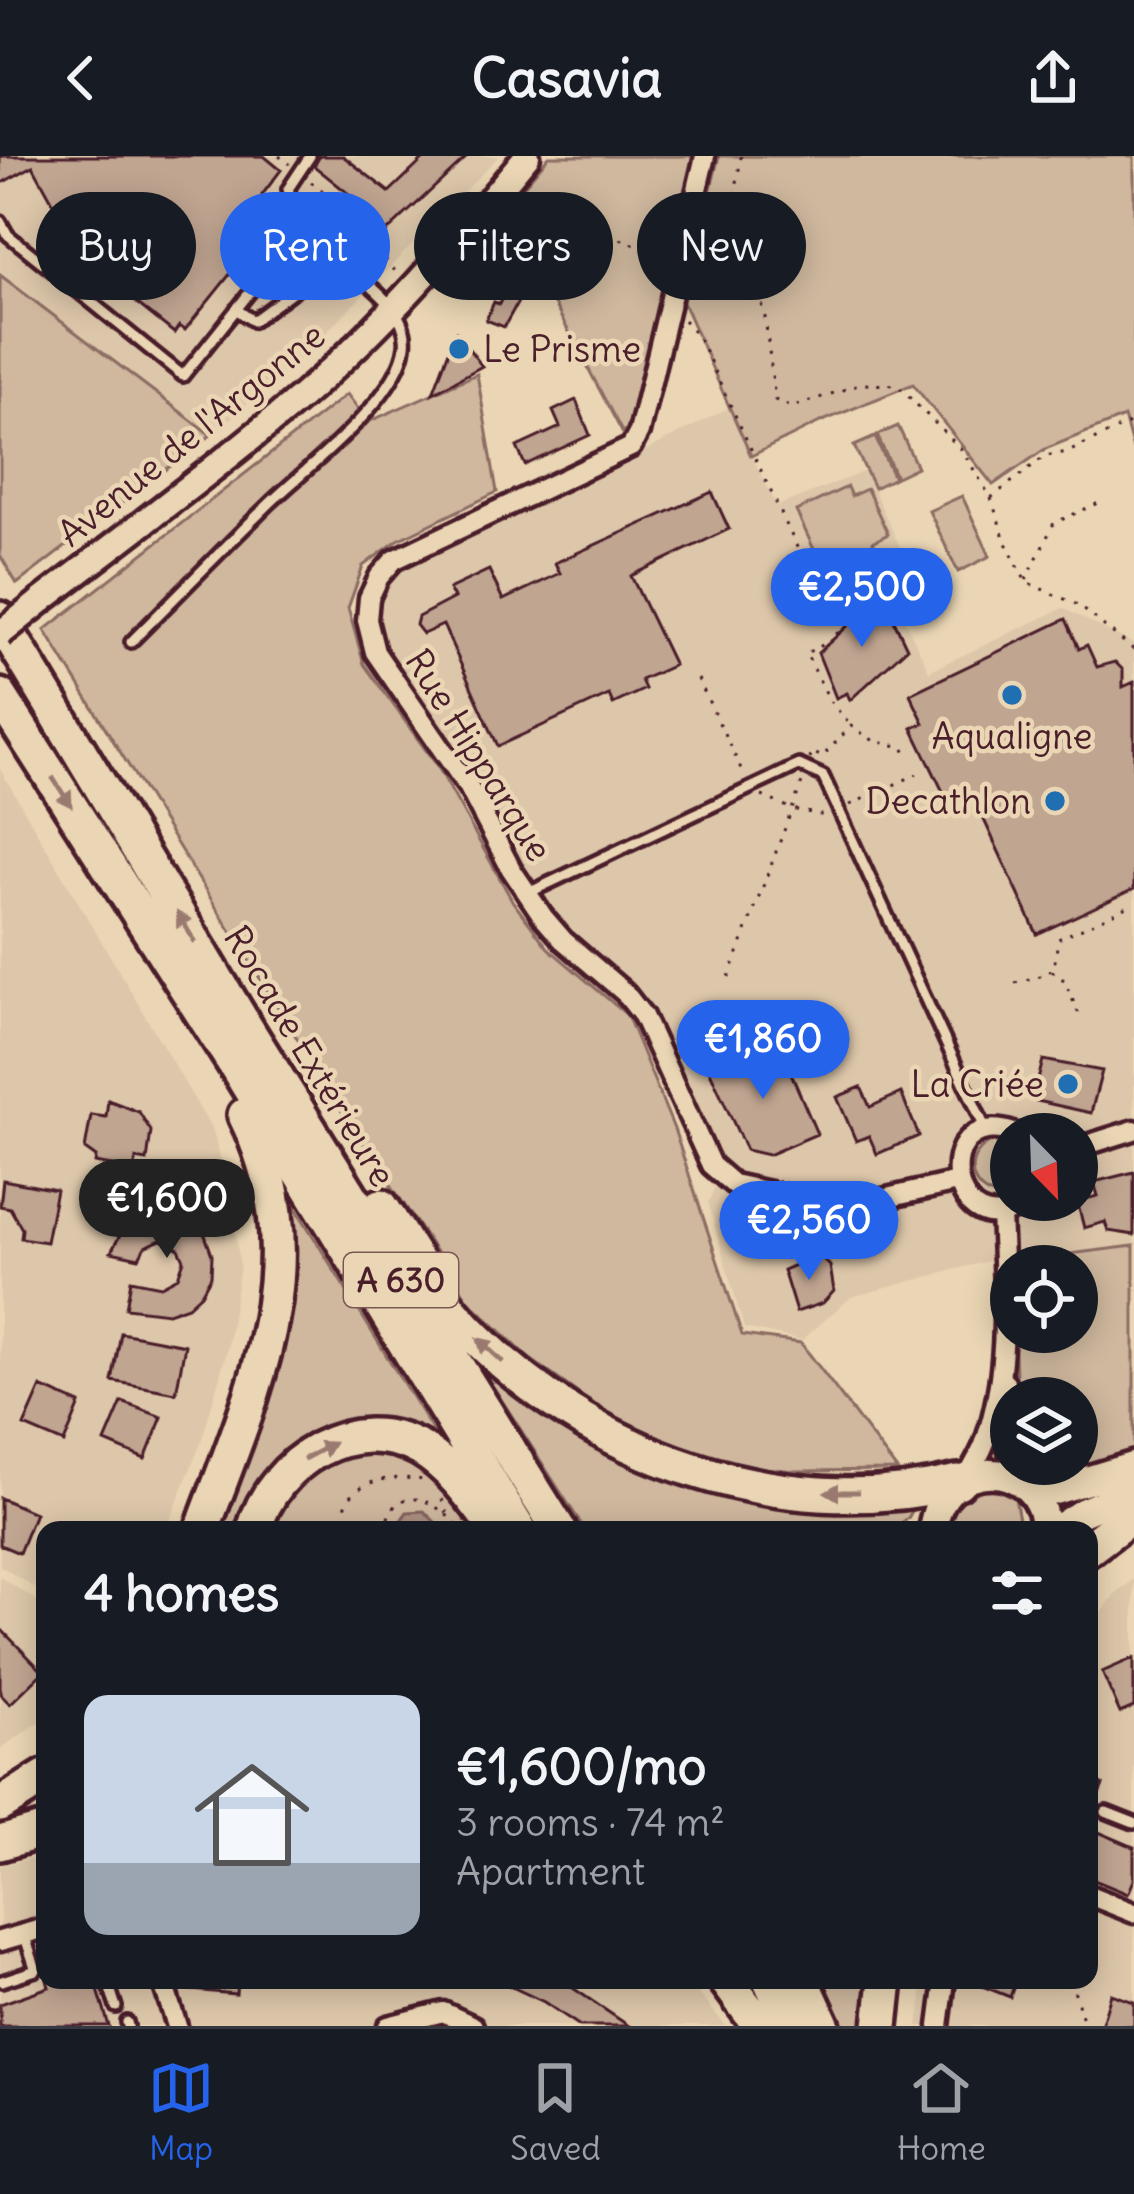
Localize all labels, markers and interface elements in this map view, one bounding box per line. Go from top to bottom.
text: Casavia [472,44,662,112]
icon: back [48,45,114,111]
icon: share [1020,45,1086,111]
chip: Buy [36,192,196,300]
chip: Rent [220,192,390,300]
chip: Filters [414,192,613,300]
chip: New [637,192,806,300]
street label: Avenue de l'Argonne [49,313,334,556]
place label: Le Prisme [483,327,641,372]
marker: Le Prisme [446,336,472,362]
pin: €2,500 [764,548,960,650]
text: €2,500 [798,562,926,611]
street label: Rue Hipparque [396,641,562,870]
marker: Aqualigne [999,682,1025,708]
place label: Aqualigne [932,714,1092,759]
one-way arrow [51,776,73,809]
place label: Decathlon [865,779,1031,824]
marker: Decathlon [1042,788,1068,814]
one-way arrow [176,910,197,944]
street label: Rocade Extérieure [214,918,405,1195]
pin: €1,860 [665,1000,861,1102]
text: €1,860 [704,1014,822,1063]
place label: La Criée [911,1062,1044,1107]
marker: La Criée [1055,1071,1081,1097]
north arrow [990,1113,1098,1221]
map controls [990,1113,1098,1485]
pin: €1,600 [69,1159,265,1261]
text: €1,600 [106,1173,228,1222]
pin: €2,560 [711,1181,907,1283]
text: €2,560 [746,1195,872,1244]
button: locate [990,1245,1098,1353]
road number: A 630 [344,1253,458,1307]
one-way arrow [476,1337,505,1364]
button: layers [990,1377,1098,1485]
one-way arrow [302,1441,337,1462]
one-way arrow [822,1483,860,1502]
icon: filters [984,1560,1050,1626]
text: 4 homes [84,1561,279,1625]
text: €1,600/mo [456,1734,706,1798]
icon: home [180,1743,324,1887]
text: 3 rooms · 74 m² [456,1798,725,1847]
text: Apartment [456,1847,645,1896]
tab: Map [148,2055,214,2169]
tab: Saved [510,2055,601,2169]
tab: Home [897,2055,986,2169]

